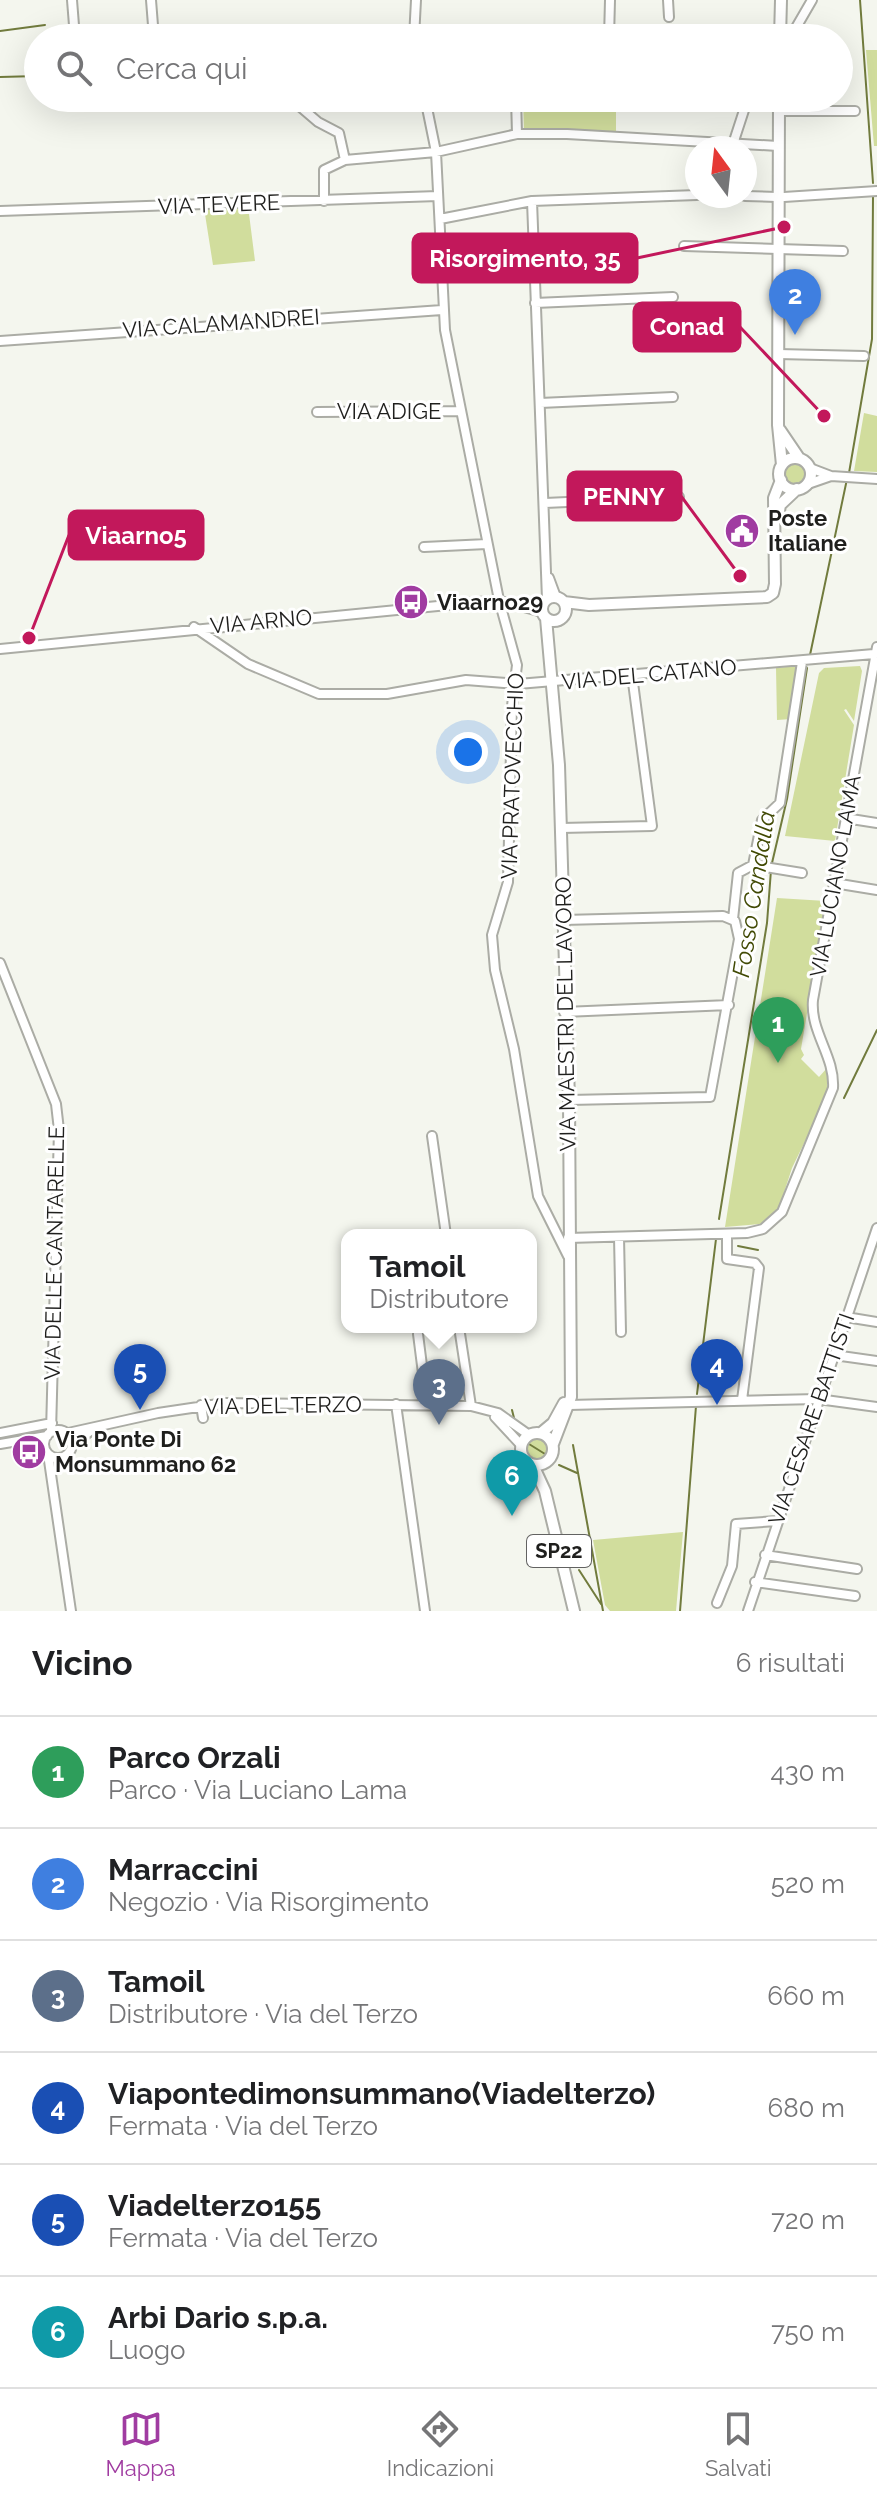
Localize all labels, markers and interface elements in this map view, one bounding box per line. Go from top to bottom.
search box [24,24,853,112]
icon: search [52,46,96,90]
text: Cerca qui [116,51,248,86]
north arrow [685,136,757,208]
street label: VIA TEVERE [157,189,281,219]
callout: Risorgimento, 35 [413,234,637,282]
text: Risorgimento, 35 [429,244,621,273]
pin: 2 [769,269,821,335]
street label: VIA CALAMANDREI [121,303,321,343]
callout: Conad [634,303,740,351]
text: Conad [650,312,724,341]
street label: VIA ADIGE [337,398,441,424]
callout: PENNY [568,472,681,520]
text: PENNY [583,482,665,511]
place label: Poste Italiane [768,505,847,556]
callout: Viaarno5 [69,511,203,559]
public building icon: Poste Italiane [723,512,761,550]
text: Viaarno5 [85,521,187,550]
bus stop icon: Viaarno29 [392,583,430,621]
place label: Viaarno29 [437,589,543,615]
street label: VIA ARNO [209,604,313,638]
street label: VIA DEL CATANO [560,653,738,695]
street label: VIA PRATOVECCHIO [495,672,529,880]
your location [448,732,488,772]
street label: VIA LUCIANO LAMA [804,772,866,979]
water label: Fosso Candalla [726,809,781,979]
street label: VIA MAESTRI DEL LAVORO [550,876,580,1152]
pin: 1 [752,997,804,1063]
street label: VIA DELLE CANTARELLE [39,1126,69,1380]
popup [341,1229,537,1333]
text: Tamoil [369,1249,466,1284]
text: Distributore [369,1284,509,1314]
street label: VIA CESARE BATTISTI [763,1310,859,1528]
pin: 4 [691,1339,743,1405]
pin: 5 [114,1344,166,1410]
pin: 3 [413,1359,465,1425]
street label: VIA DEL TERZO [204,1391,362,1419]
place label: Via Ponte Di Monsummano 62 [55,1426,236,1477]
bus stop icon: Via Ponte Di Monsummano 62 [10,1433,48,1471]
pin: 6 [486,1450,538,1516]
road number: SP22 [527,1535,591,1567]
text: Vicino [32,1643,133,1683]
text: 6 risultati [736,1648,845,1678]
text: Parco Orzali [108,1740,281,1775]
text: 1 [52,1757,64,1787]
text: 430 m [770,1757,845,1787]
text: Parco · Via Luciano Lama [108,1775,407,1805]
text: Marraccini [108,1852,258,1887]
text: 2 [51,1869,65,1899]
text: 520 m [771,1869,845,1899]
text: Negozio · Via Risorgimento [108,1887,429,1917]
text: Tamoil [108,1964,205,1999]
text: 3 [51,1981,65,2011]
text: 660 m [767,1981,845,2011]
text: Distributore · Via del Terzo [108,1999,418,2029]
text: Viapontedimonsummano(Viadelterzo) [108,2076,655,2111]
text: 4 [51,2093,65,2123]
text: 680 m [767,2093,845,2123]
text: Fermata · Via del Terzo [108,2111,378,2141]
text: Viadelterzo155 [108,2188,321,2223]
text: 5 [51,2205,65,2235]
text: 720 m [771,2205,845,2235]
text: Fermata · Via del Terzo [108,2223,378,2253]
text: Arbi Dario s.p.a. [108,2300,328,2335]
text: 6 [50,2317,66,2347]
text: 750 m [771,2317,845,2347]
text: Luogo [108,2335,186,2365]
tab: Mappa [106,2407,176,2481]
tab: Indicazioni [387,2407,494,2481]
tab: Salvati [705,2407,771,2481]

